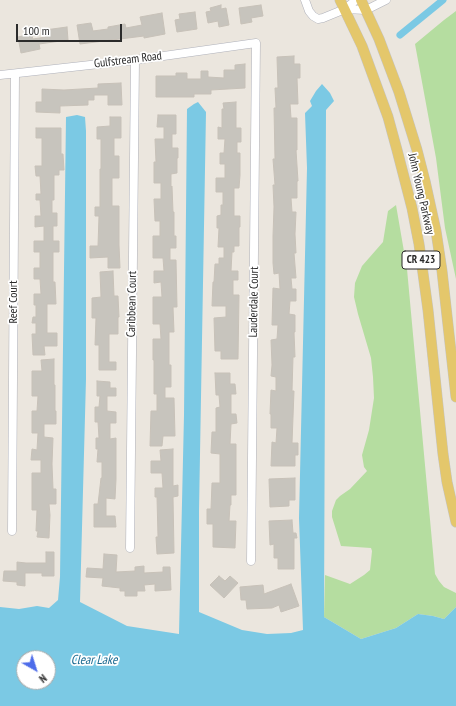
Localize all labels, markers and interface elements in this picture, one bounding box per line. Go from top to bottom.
scale bar [18,16,124,42]
text: 100 m [23,23,50,38]
street label: Gulfstream Road [93,49,163,71]
street label: John Young Parkway [405,152,437,236]
road number: CR 423 [402,251,440,269]
street label: Lauderdale Court [246,266,262,338]
street label: Caribbean Court [124,271,140,337]
street label: Reef Court [7,280,21,324]
north arrow [16,650,56,690]
water label: Clear Lake [71,652,117,668]
text: N [36,671,50,686]

